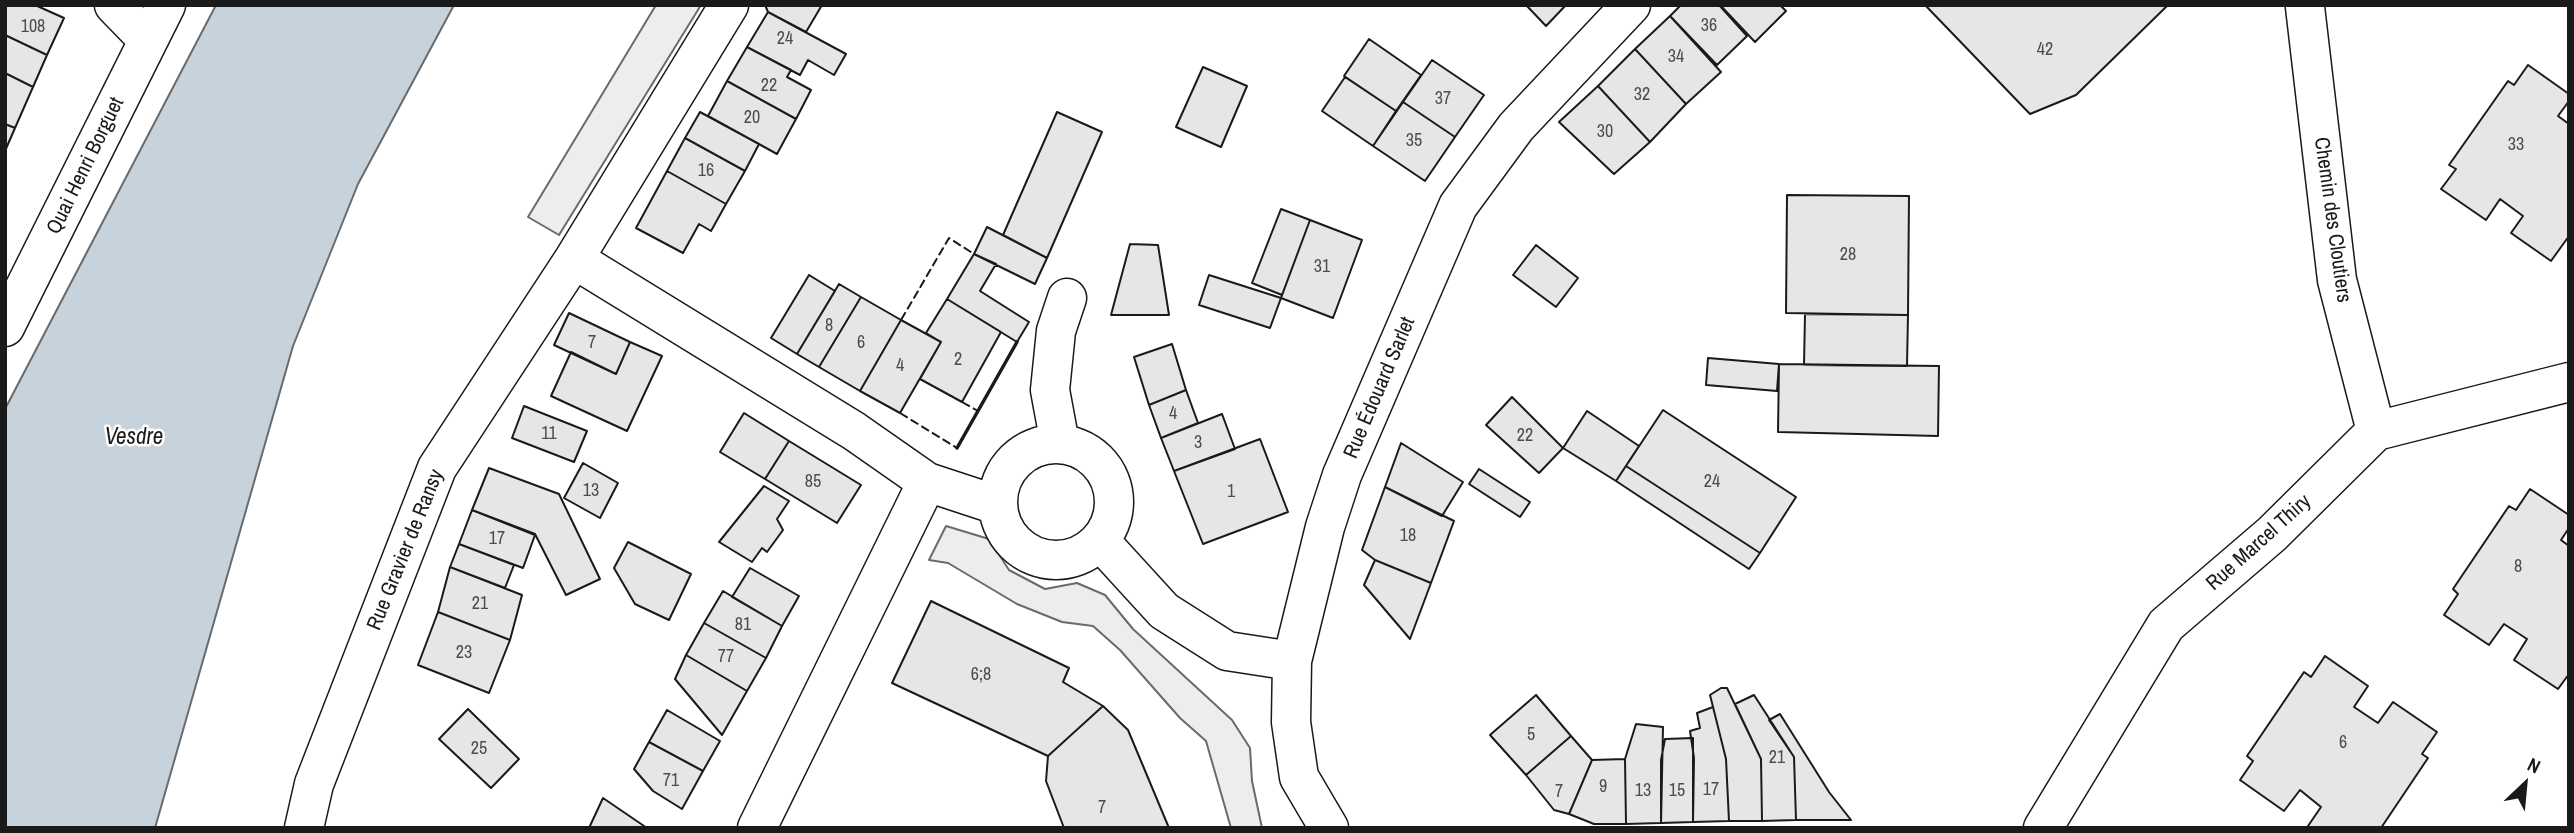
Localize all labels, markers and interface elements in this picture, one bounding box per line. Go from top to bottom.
house number: 36 [1701,15,1717,37]
house number: 108 [21,16,45,38]
house number: 24 [777,28,793,50]
house number: 42 [2037,39,2053,61]
house number: 34 [1668,46,1684,68]
house number: 22 [761,75,777,97]
house number: 32 [1634,84,1650,106]
house number: 37 [1435,88,1451,110]
street label: Quai Henri Borguet [42,93,130,239]
house number: 20 [744,107,760,129]
house number: 30 [1597,121,1613,143]
house number: 35 [1406,130,1422,152]
house number: 33 [2508,134,2524,156]
street label: Chemin des Cloutiers [2308,136,2356,304]
house number: 16 [698,160,714,182]
house number: 28 [1840,244,1856,266]
house number: 31 [1314,256,1330,278]
street label: Rue Édouard Sarlet [1339,313,1421,463]
house number: 8 [825,315,833,337]
house number: 7 [588,332,596,354]
house number: 6 [857,332,865,354]
house number: 2 [954,349,962,371]
house number: 4 [896,355,904,377]
house number: 4 [1169,403,1177,425]
house number: 11 [541,423,557,445]
water label: Vesdre [105,424,163,452]
house number: 22 [1517,425,1533,447]
house number: 3 [1194,432,1202,454]
street label: Rue Gravier de Ransy [362,466,450,634]
house number: 85 [805,471,821,493]
house number: 24 [1704,471,1720,493]
house number: 13 [583,480,599,502]
house number: 1 [1227,481,1235,503]
street label: Rue Marcel Thiry [2202,489,2316,597]
house number: 18 [1400,525,1416,547]
house number: 17 [489,528,505,550]
house number: 8 [2514,556,2522,578]
house number: 21 [472,593,488,615]
house number: 81 [735,614,751,636]
house number: 23 [456,642,472,664]
house number: 77 [718,646,734,668]
house number: 6;8 [971,664,991,686]
house number: 5 [1527,724,1535,746]
house number: 6 [2339,732,2347,754]
house number: 25 [471,738,487,760]
house number: 21 [1769,747,1785,769]
north arrow [2490,749,2560,819]
text: N [2523,751,2545,779]
house number: 71 [663,770,679,792]
house number: 9 [1599,776,1607,798]
house number: 17 [1703,779,1719,801]
house number: 13 [1635,780,1651,802]
house number: 15 [1669,780,1685,802]
house number: 7 [1555,781,1563,803]
house number: 7 [1098,797,1106,819]

